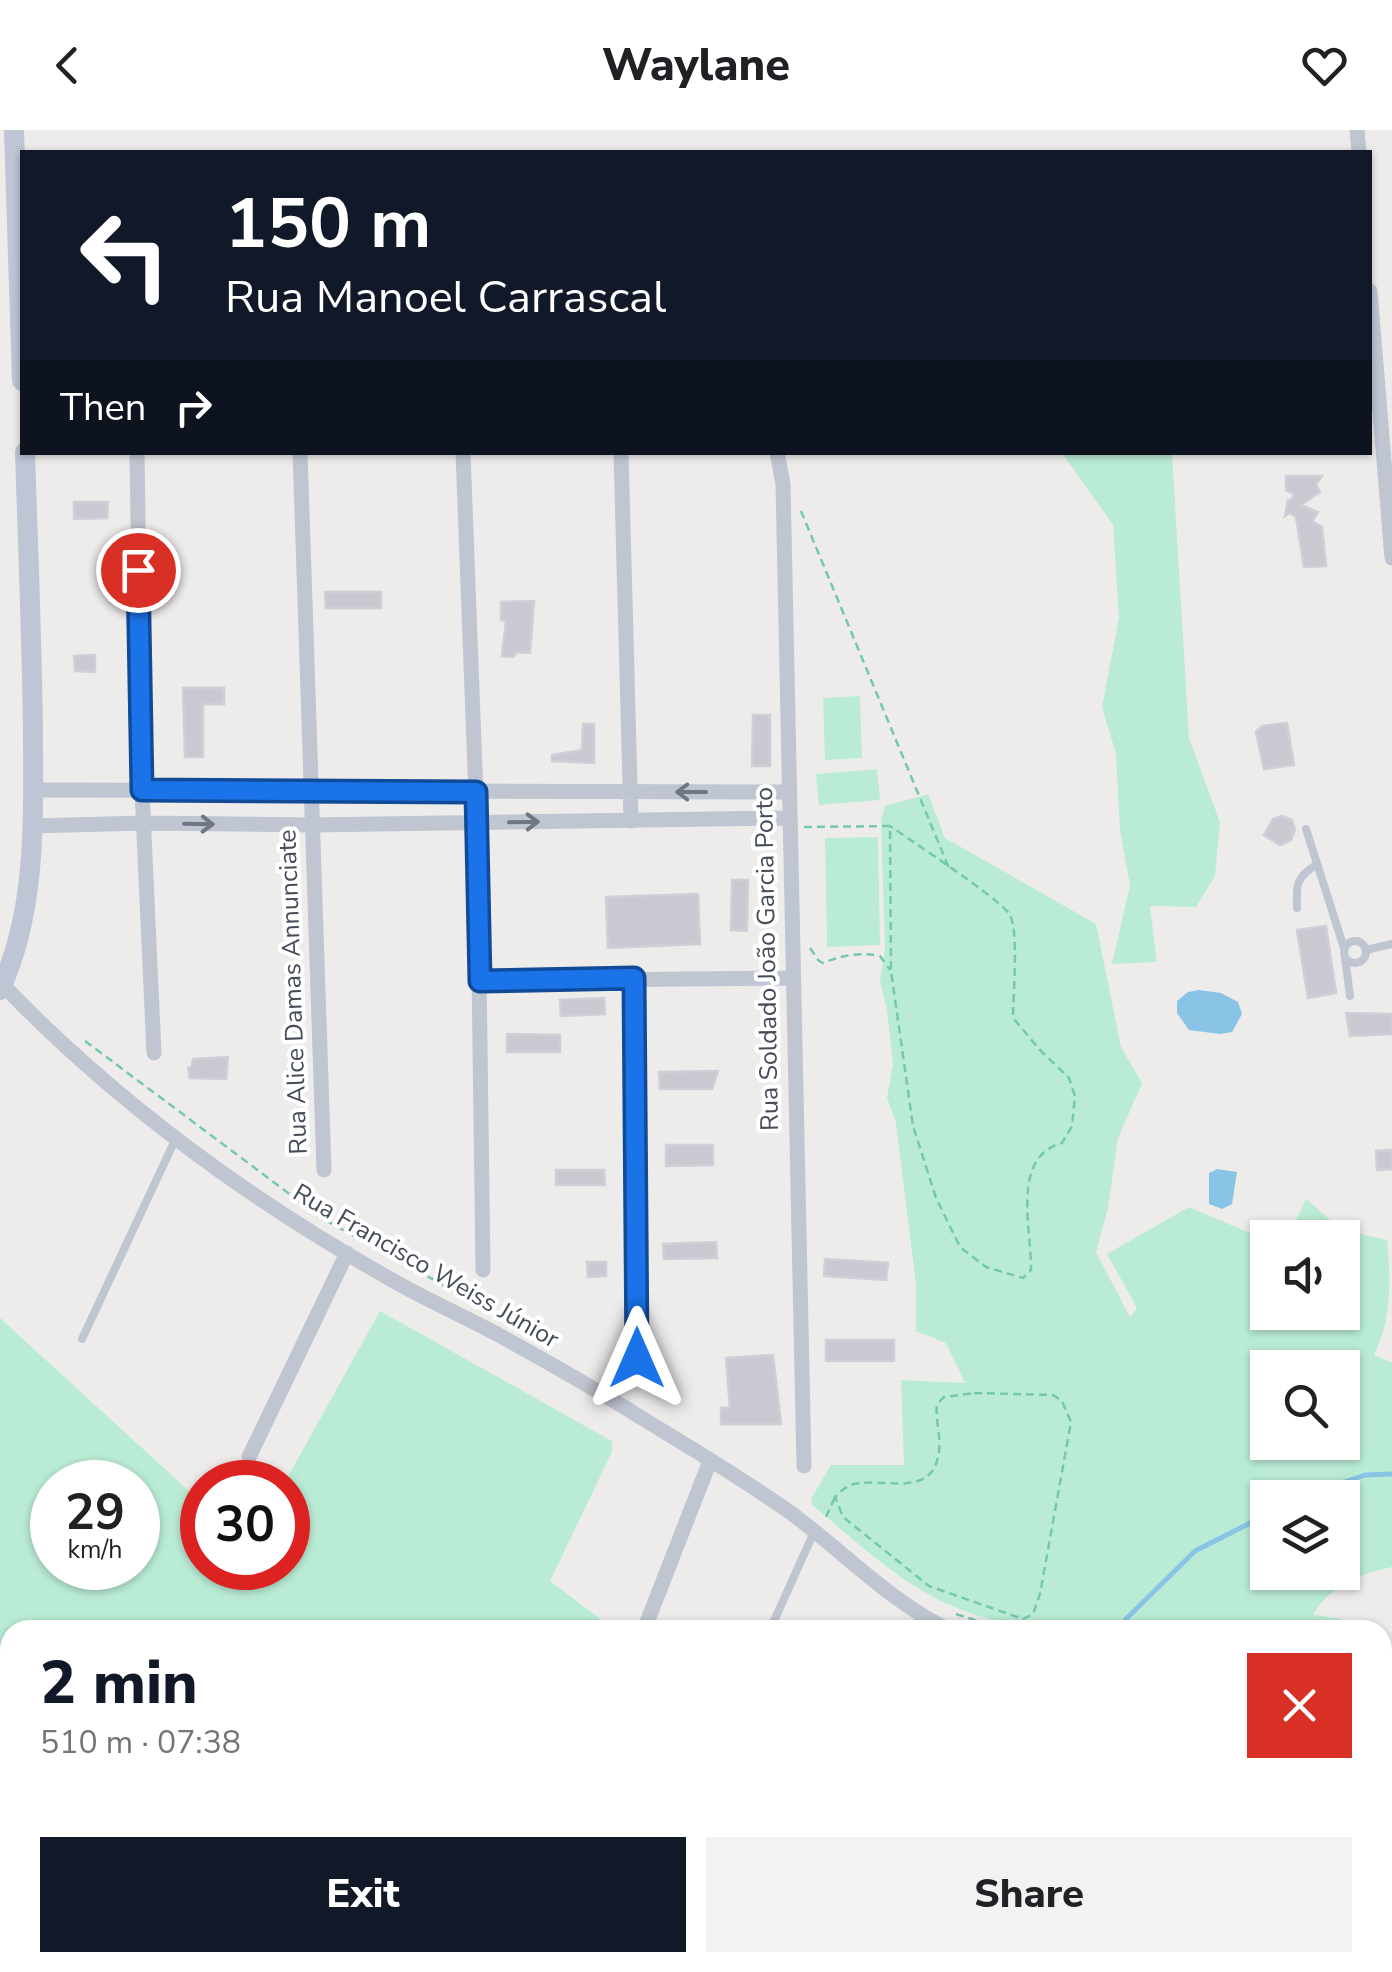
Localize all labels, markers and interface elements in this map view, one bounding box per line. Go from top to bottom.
text: Waylane [602,35,790,96]
icon: back [40,38,95,93]
icon: heart [1297,38,1352,93]
text: 150 m [225,176,431,272]
icon: left [60,190,190,320]
text: Rua Manoel Carrascal [225,267,666,328]
icon: right [166,380,221,435]
text: Then [60,382,146,433]
pin [96,528,181,613]
icon: arrive [111,543,166,598]
one-way arrow [676,782,708,802]
street label: Rua Soldado João Garcia Porto [747,787,787,1131]
one-way arrow [508,813,540,832]
one-way arrow [182,814,215,834]
street label: Rua Alice Damas Annunciate [270,829,316,1155]
street label: Rua Francisco Weiss Júnior [287,1176,565,1356]
map controls [1250,1220,1360,1590]
button: sound [1250,1220,1360,1330]
position arrow [585,1306,689,1410]
button: search [1250,1350,1360,1460]
speed limit sign: 30 [180,1460,310,1590]
text: 29 [65,1478,125,1547]
button: layers [1250,1480,1360,1590]
text: km/h [67,1533,123,1567]
text: 2 min [40,1642,198,1724]
button: close [1247,1653,1352,1758]
text: 510 m · 07:38 [40,1721,241,1764]
button: Exit [40,1837,686,1952]
button: Share [706,1837,1352,1952]

